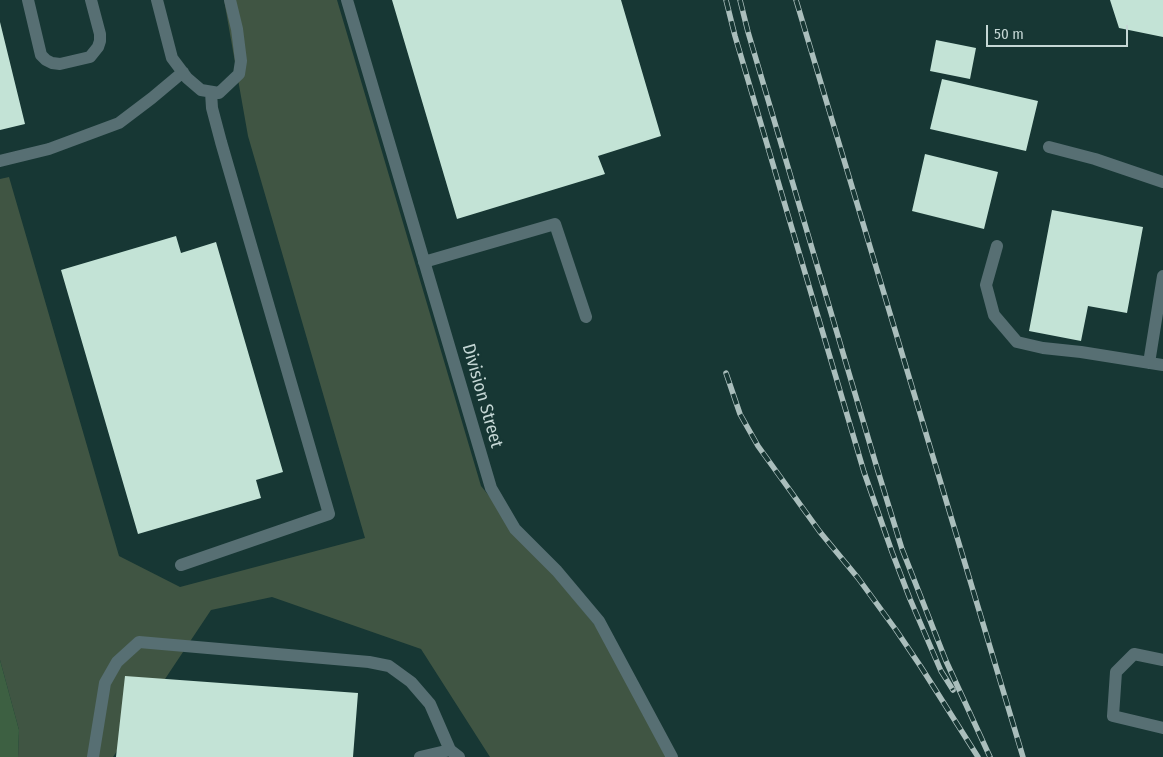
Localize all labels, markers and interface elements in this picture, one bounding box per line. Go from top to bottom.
scale bar [988,15,1130,47]
text: 50 m [994,25,1024,43]
street label: Division Street [457,341,507,451]

